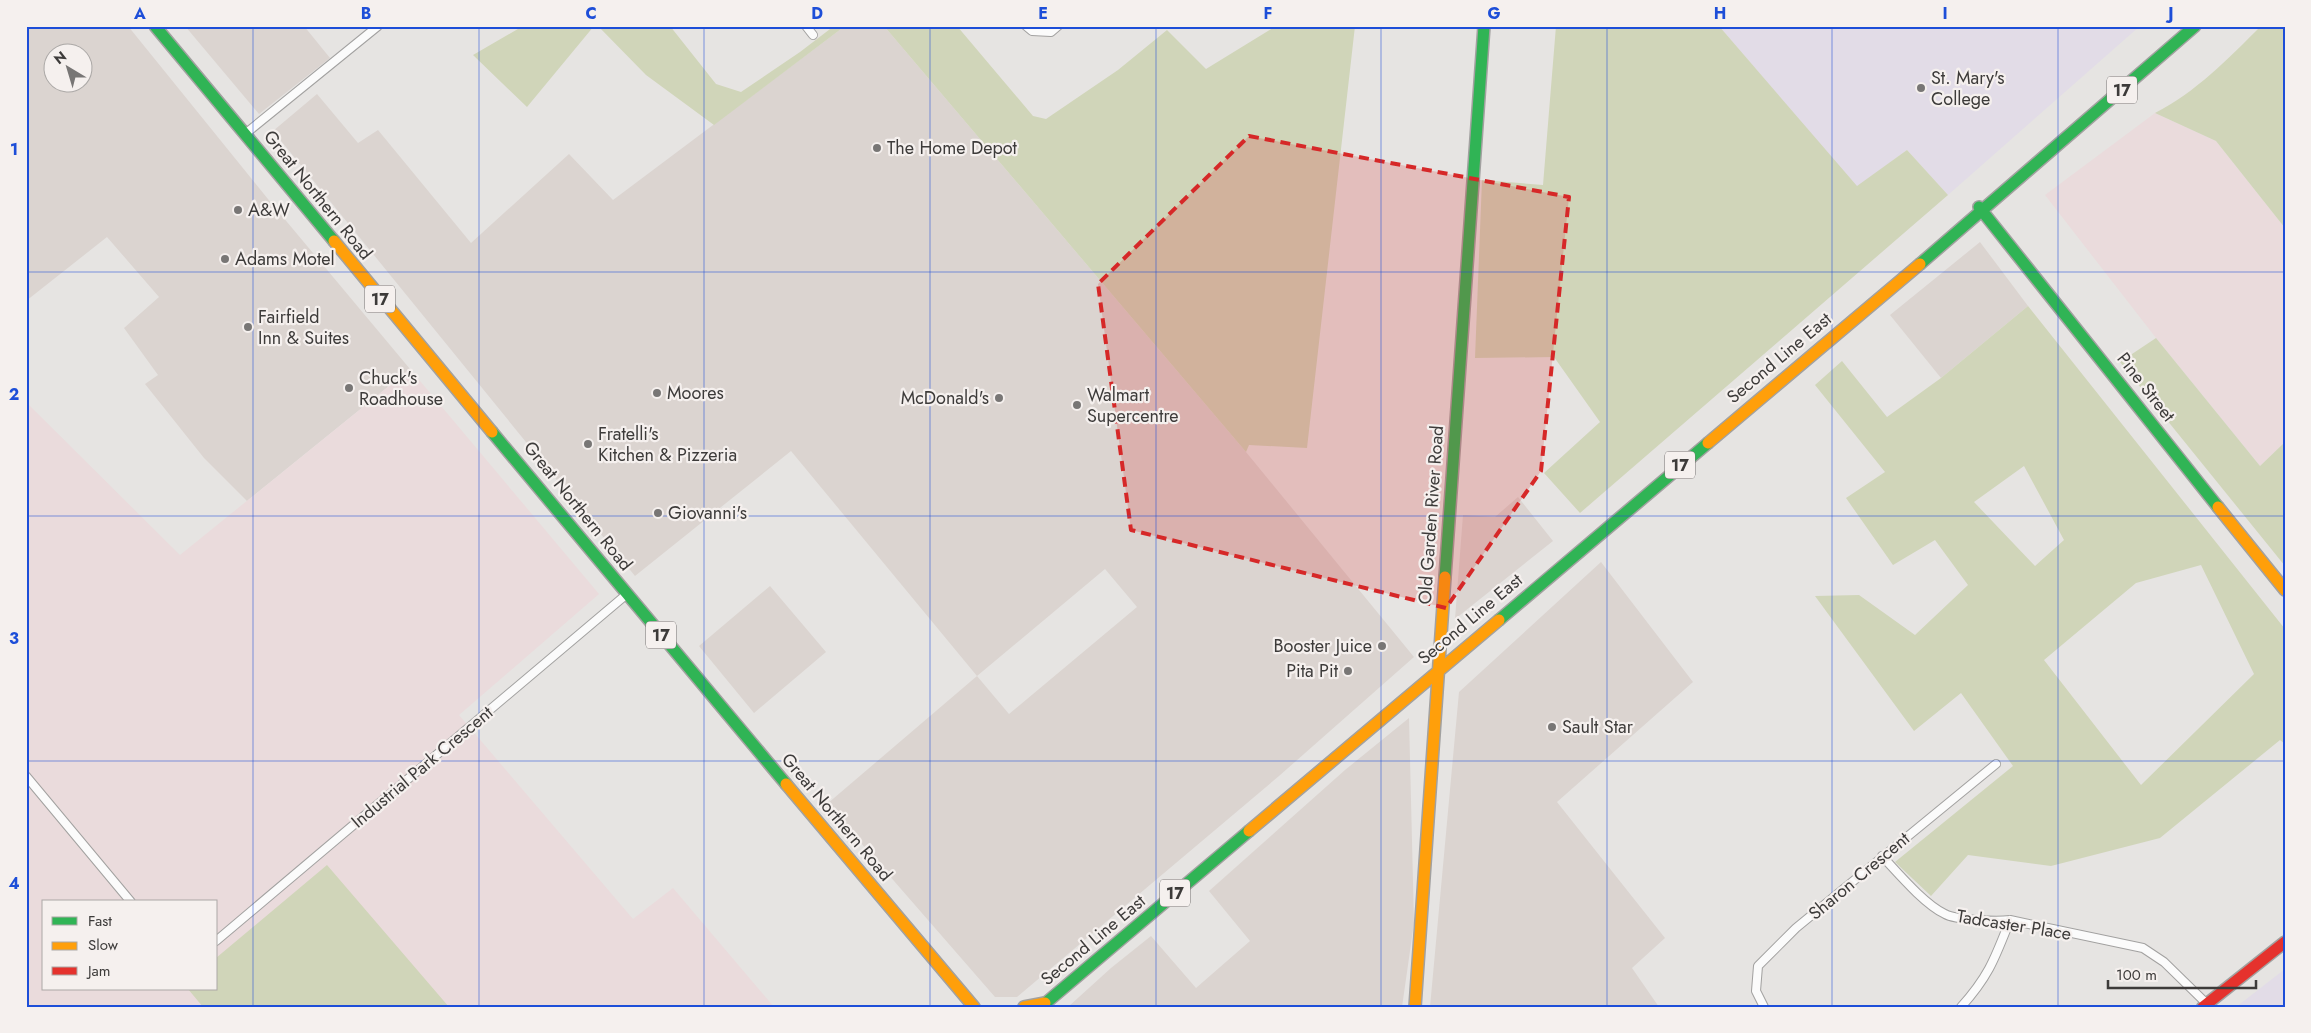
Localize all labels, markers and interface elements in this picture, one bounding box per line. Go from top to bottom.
text: A [133,2,146,25]
text: B [361,2,371,25]
text: C [585,2,597,25]
text: D [811,2,823,25]
text: E [1038,2,1048,25]
text: F [1264,2,1272,25]
text: G [1487,2,1501,25]
text: H [1714,2,1726,25]
text: I [1942,2,1948,25]
text: J [2165,2,2174,25]
north arrow [42,42,92,92]
text: N [49,46,71,69]
place label: St. Mary's College [1931,65,2004,112]
road number: 17 [2107,76,2137,104]
marker: St. Mary's College [1915,82,1927,94]
street label: Great Northern Road [257,125,379,265]
place label: The Home Depot [887,135,1017,161]
text: 1 [10,138,18,161]
marker: The Home Depot [871,142,883,154]
place label: A&W [248,197,290,223]
marker: A&W [232,204,244,216]
place label: Adams Motel [235,246,335,272]
marker: Adams Motel [219,253,231,265]
road number: 17 [365,286,395,312]
place label: Fairfield Inn & Suites [258,304,349,351]
street label: Second Line East [1721,306,1838,410]
marker: Fairfield Inn & Suites [242,321,254,333]
street label: Pine Street [2111,347,2182,428]
place label: Chuck's Roadhouse [359,365,443,412]
place label: Moores [667,380,724,406]
marker: Chuck's Roadhouse [343,382,355,394]
place label: Walmart Supercentre [1087,382,1179,429]
text: 2 [9,383,19,406]
place label: McDonald's [901,385,989,411]
marker: Moores [651,387,663,399]
marker: McDonald's [993,392,1005,404]
marker: Walmart Supercentre [1071,399,1083,411]
place label: Fratelli's Kitchen & Pizzeria [598,421,737,468]
street label: Old Garden River Road [1412,425,1450,605]
street label: Great Northern Road [517,436,639,576]
marker: Fratelli's Kitchen & Pizzeria [582,438,594,450]
road number: 17 [1665,452,1695,478]
place label: Giovanni's [668,500,747,526]
marker: Giovanni's [652,507,664,519]
street label: Second Line East [1412,567,1529,671]
road number: 17 [646,622,676,648]
text: 3 [9,627,19,650]
place label: Booster Juice [1274,633,1372,659]
marker: Booster Juice [1376,640,1388,652]
place label: Pita Pit [1286,658,1339,684]
marker: Pita Pit [1342,665,1354,677]
street label: Industrial Park Crescent [345,699,499,834]
place label: Sault Star [1562,714,1634,740]
marker: Sault Star [1546,721,1558,733]
street label: Great Northern Road [776,747,898,887]
street label: Sharon Crescent [1803,825,1916,926]
text: 4 [8,872,20,895]
road number: 17 [1160,880,1190,906]
street label: Second Line East [1035,888,1152,992]
legend [42,900,218,990]
street label: Tadcaster Place [1955,903,2073,947]
text: Fast [88,910,112,932]
text: Slow [88,934,119,956]
scale bar [2108,958,2256,990]
text: Jam [86,960,111,982]
text: 100 m [2116,964,2157,986]

